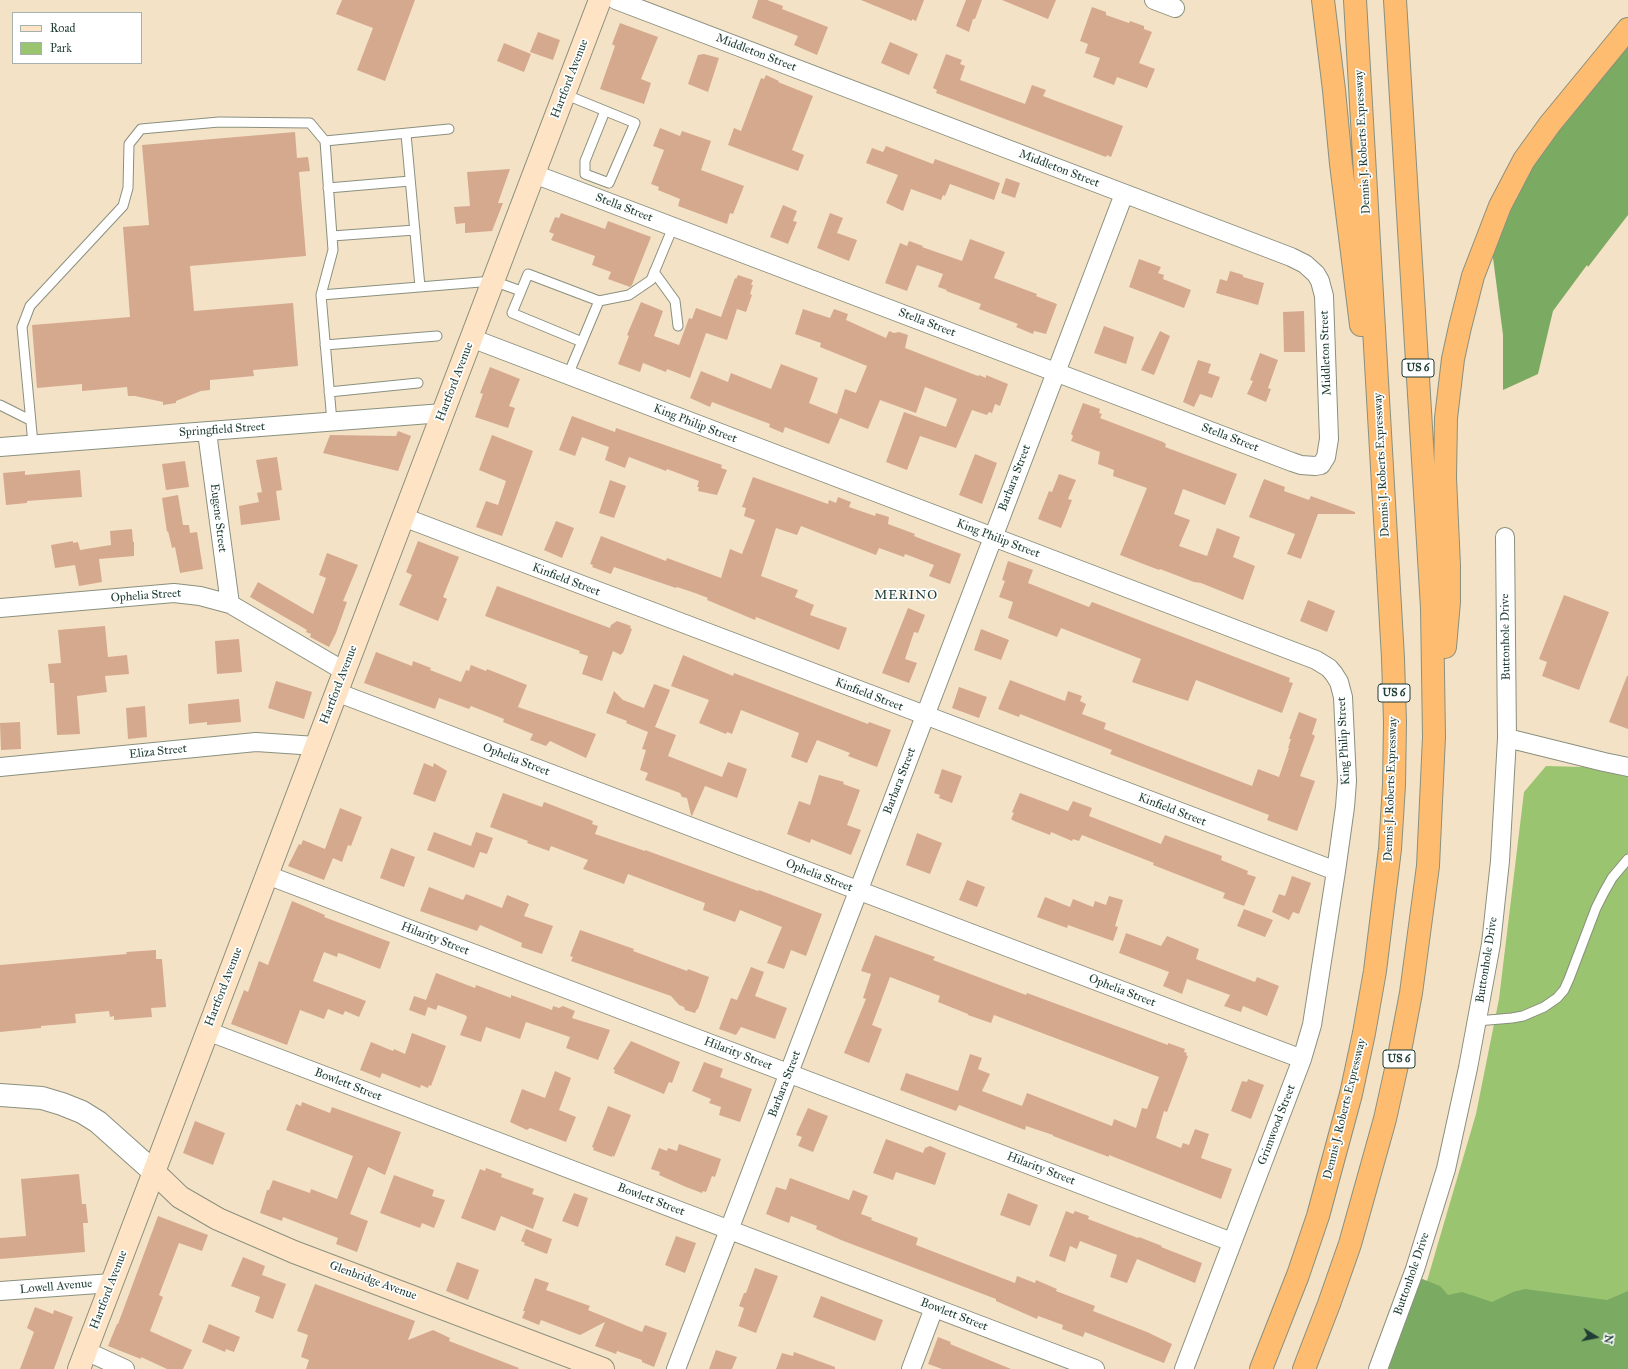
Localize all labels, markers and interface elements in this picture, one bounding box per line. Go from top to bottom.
legend [12,12,142,64]
text: Road [50,21,76,35]
street label: Middleton Street [714,31,798,75]
street label: Hartford Avenue [548,38,592,120]
text: Park [50,41,72,55]
street label: Dennis J. Roberts Expressway [1352,69,1374,215]
street label: Middleton Street [1017,147,1101,191]
street label: Stella Street [593,191,655,225]
street label: Stella Street [896,306,958,340]
street label: Middleton Street [1317,310,1335,396]
street label: Hartford Avenue [433,341,477,423]
road number: US 6 [1402,359,1434,377]
street label: Dennis J. Roberts Expressway [1371,392,1393,538]
street label: King Philip Street [651,401,739,447]
street label: Springfield Street [178,420,266,440]
street label: Stella Street [1199,421,1261,455]
street label: Barbara Street [996,443,1034,513]
street label: Eugene Street [207,483,229,553]
street label: King Philip Street [954,516,1042,562]
street label: Kinfield Street [530,560,602,600]
street label: Ophelia Street [110,586,182,606]
district label: MERINO [874,588,938,604]
street label: Buttonhole Drive [1498,594,1514,680]
street label: Hartford Avenue [317,644,361,726]
street label: Kinfield Street [833,675,905,715]
road number: US 6 [1378,684,1410,702]
street label: King Philip Street [1335,697,1353,785]
street label: Dennis J. Roberts Expressway [1381,716,1401,862]
street label: Ophelia Street [480,741,552,779]
street label: Eliza Street [128,742,188,762]
street label: Barbara Street [881,746,919,816]
street label: Kinfield Street [1136,790,1208,830]
street label: Ophelia Street [783,857,855,895]
street label: Buttonhole Drive [1473,916,1501,1004]
street label: Hilarity Street [399,919,471,959]
street label: Hartford Avenue [202,946,246,1028]
street label: Ophelia Street [1086,972,1158,1010]
street label: Hilarity Street [702,1034,774,1074]
street label: Dennis J. Roberts Expressway [1321,1037,1369,1181]
street label: Barbara Street [766,1049,804,1119]
road number: US 6 [1383,1050,1415,1068]
street label: Bowlett Street [312,1066,384,1104]
street label: Grimwood Street [1255,1083,1299,1167]
street label: Hilarity Street [1005,1149,1077,1189]
street label: Bowlett Street [615,1181,687,1219]
street label: Buttonhole Drive [1391,1231,1433,1317]
street label: Hartford Avenue [87,1249,131,1331]
street label: Glenbridge Avenue [327,1258,419,1304]
street label: Lowell Avenue [19,1277,93,1297]
street label: Bowlett Street [918,1296,990,1334]
north arrow [1576,1317,1616,1357]
text: N [1601,1333,1616,1345]

